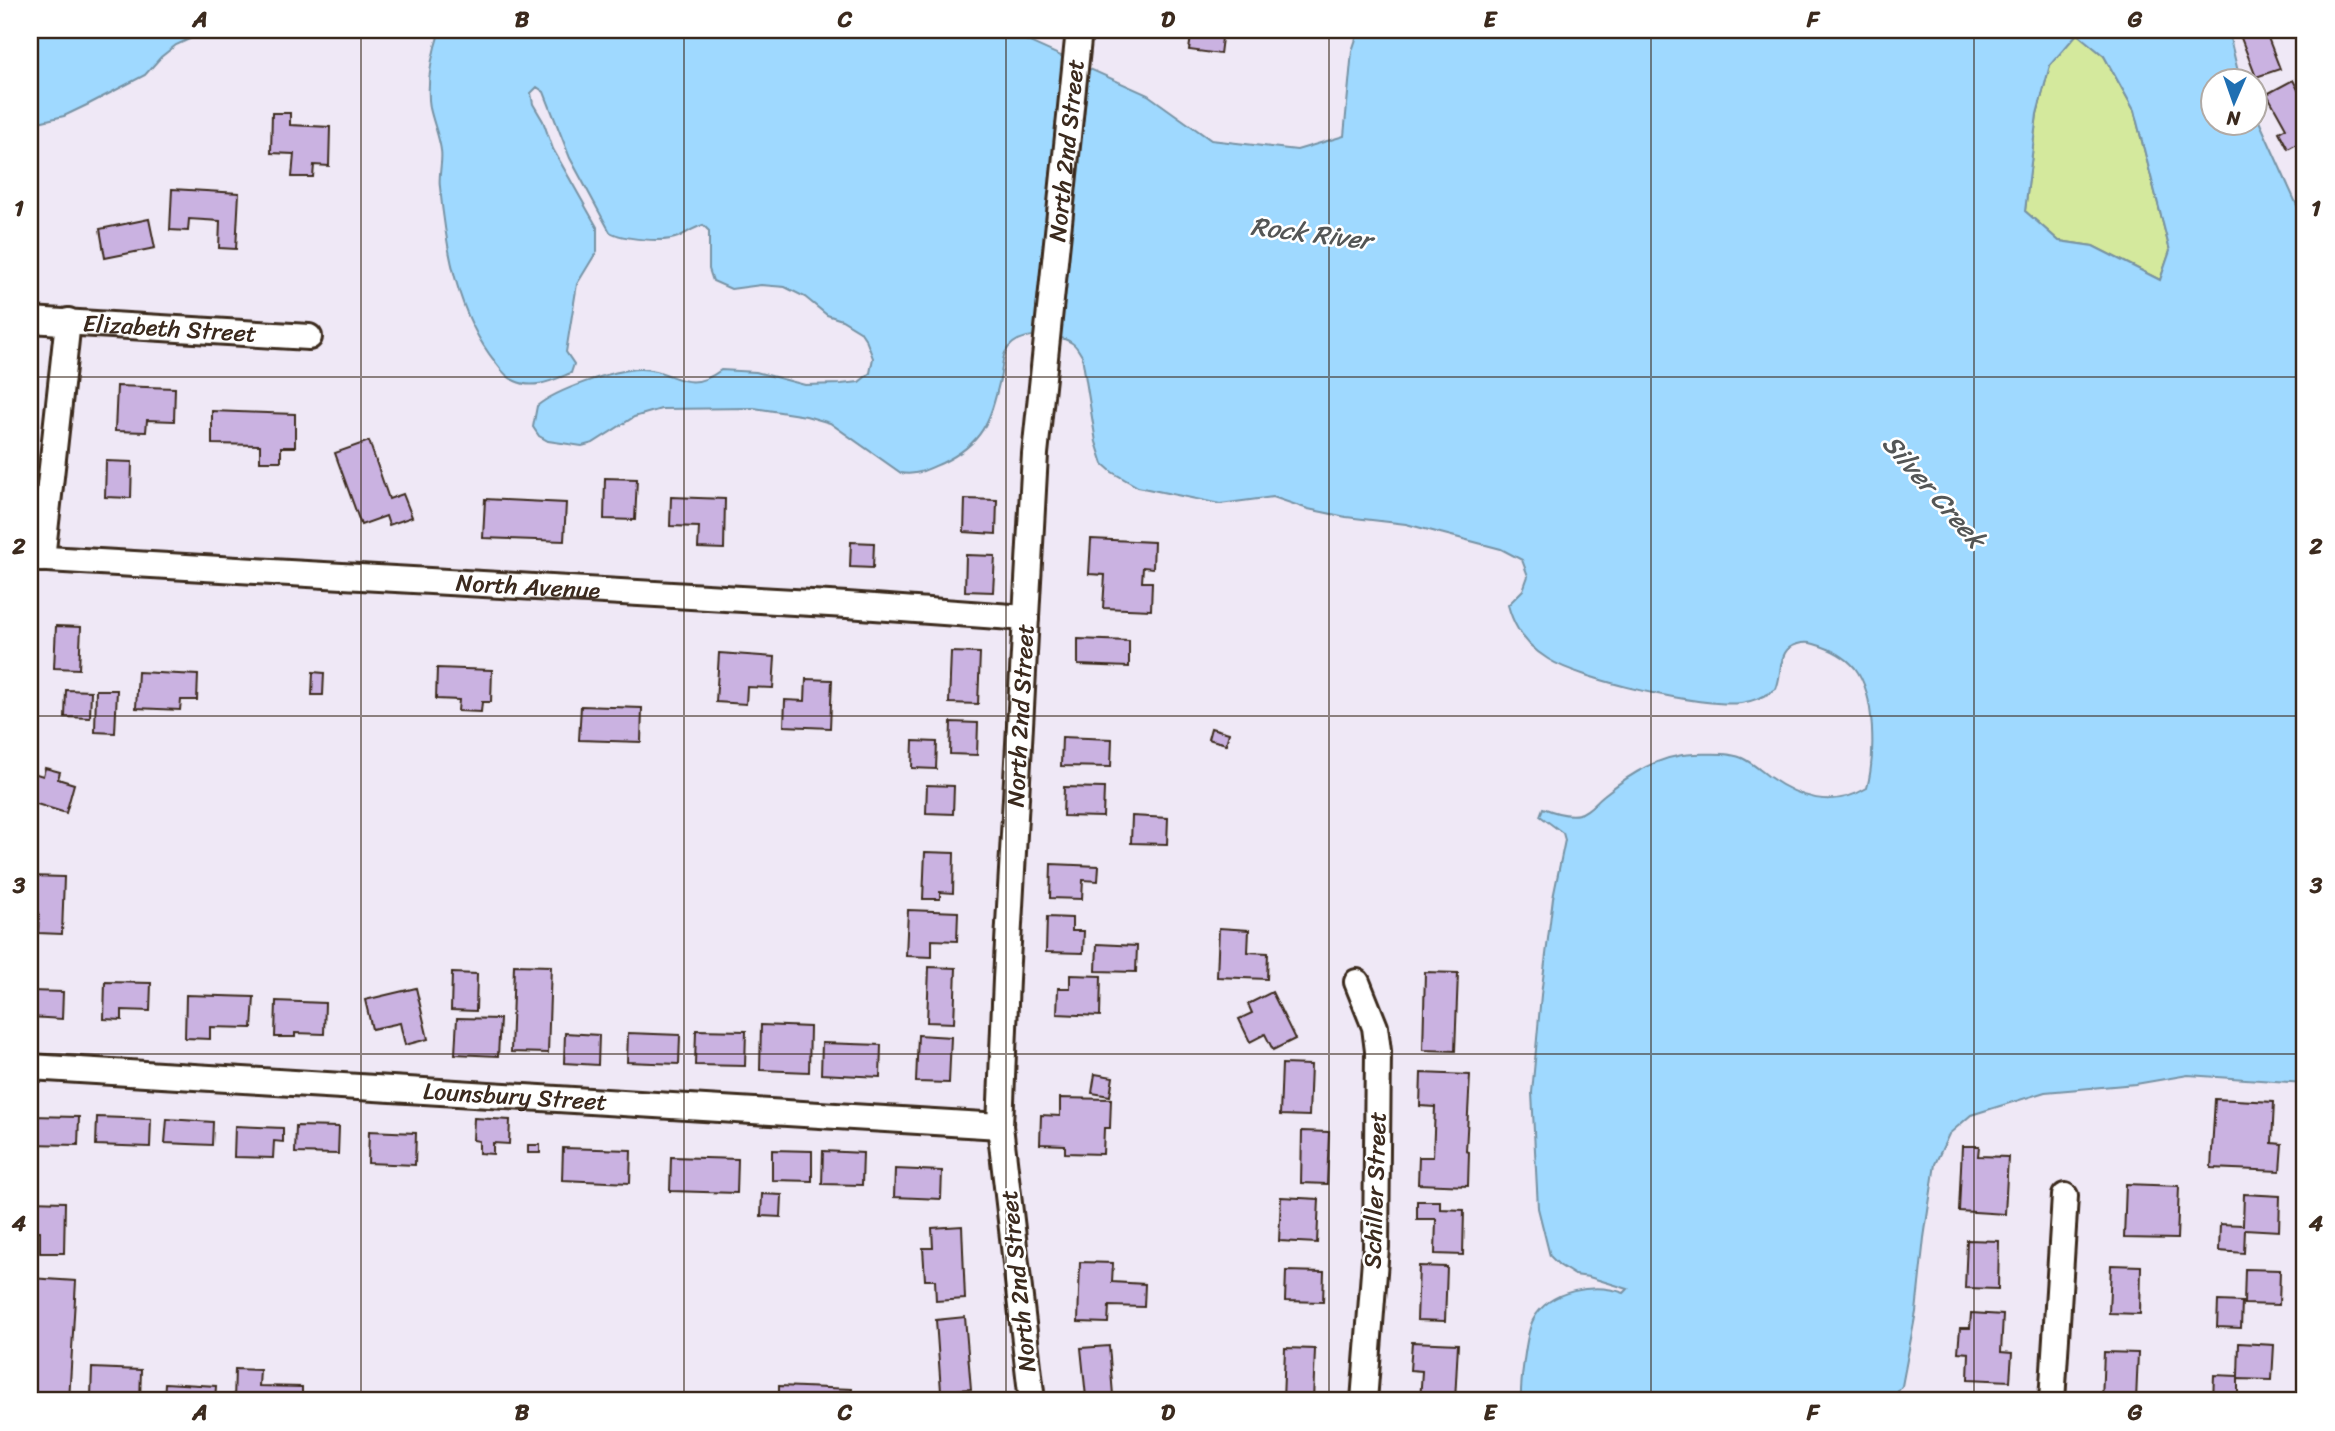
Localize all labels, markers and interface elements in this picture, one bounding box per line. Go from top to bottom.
text: A [191,0,208,40]
text: B [515,0,530,40]
text: C [837,0,853,40]
text: D [1161,0,1176,40]
text: E [1484,0,1499,40]
text: F [1806,0,1821,40]
text: G [2127,0,2143,40]
street label: North 2nd Street [1036,57,1097,244]
north arrow [2198,66,2268,136]
text: N [2225,102,2242,135]
text: 1 [14,188,24,229]
text: 1 [2311,188,2321,229]
water label: Rock River [1248,203,1378,264]
street label: Elizabeth Street [82,302,258,355]
water label: Silver Creek [1871,423,2000,561]
text: 2 [11,526,26,567]
text: 2 [2308,526,2323,567]
street label: North Avenue [455,562,602,612]
street label: North 2nd Street [995,623,1047,808]
text: 3 [12,865,26,906]
text: 3 [2309,865,2323,906]
street label: Lounsbury Street [422,1070,608,1123]
street label: Schiller Street [1351,1111,1399,1269]
street label: North 2nd Street [988,1188,1048,1374]
text: 4 [11,1203,27,1244]
text: 4 [2308,1203,2324,1244]
text: A [191,1392,208,1431]
text: B [515,1392,530,1431]
text: C [837,1392,853,1431]
text: D [1161,1392,1176,1431]
text: E [1484,1392,1499,1431]
text: F [1806,1392,1821,1431]
text: G [2127,1392,2143,1431]

